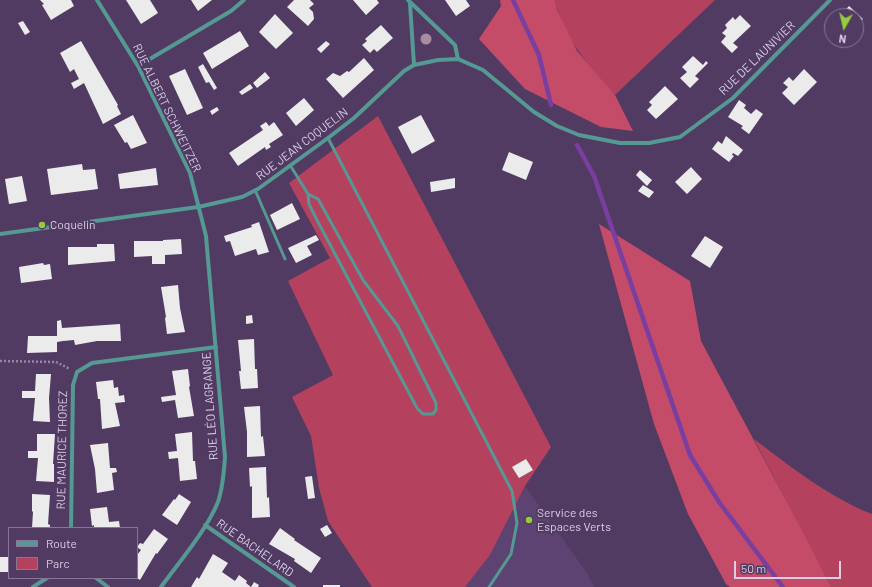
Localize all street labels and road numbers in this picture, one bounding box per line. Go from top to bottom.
street label: RUE DE LAUNIVIER [716,18,798,98]
street label: RUE ALBERT SCHWEITZER [130,41,204,175]
street label: RUE JEAN COQUELIN [253,105,351,183]
street label: RUE LÉO LAGRANGE [199,351,221,461]
street label: RUE MAURICE THOREZ [54,390,70,510]
street label: RUE BACHELARD [214,516,296,580]

